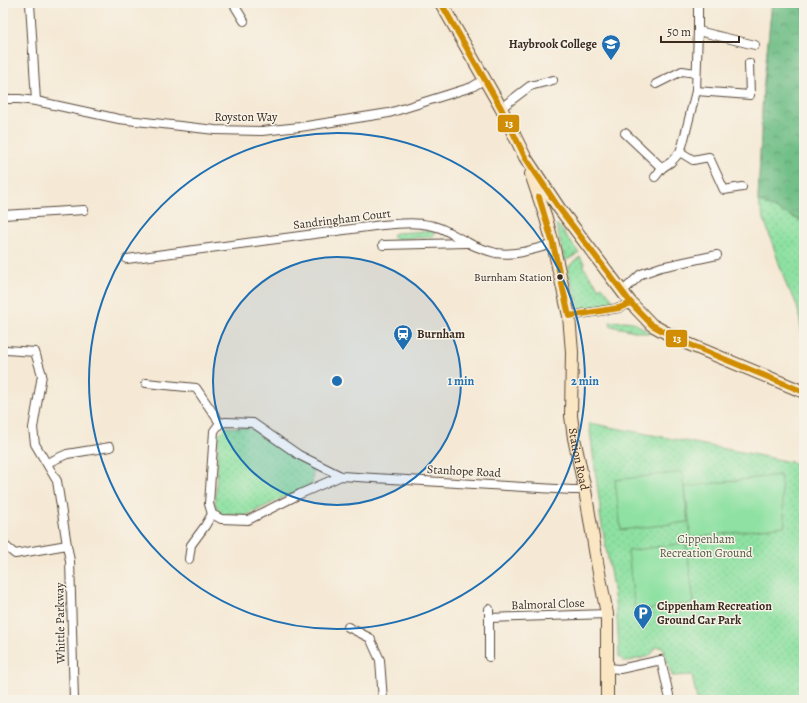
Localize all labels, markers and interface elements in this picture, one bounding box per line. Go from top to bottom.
scale bar [661,18,739,44]
text: 50 m [667,24,691,40]
school or university icon: Haybrook College [600,33,622,61]
place label: Haybrook College [509,36,597,52]
street label: Royston Way [215,109,278,125]
line badge: 13 [497,114,520,133]
text: 13 [505,116,514,131]
street label: Sandringham Court [292,205,392,233]
place label: Burnham Station [474,270,552,285]
marker: Burnham Station [555,272,565,282]
station icon: Burnham [392,323,414,351]
place label: Burnham [417,326,465,342]
line badge: 13 [665,329,688,348]
text: 13 [673,331,682,346]
text: 1 min [448,373,475,389]
text: 2 min [571,373,599,389]
centre of rings [330,374,344,388]
street label: Station Road [565,427,593,492]
street label: Stanhope Road [427,461,502,481]
park label: Cippenham Recreation Ground [660,531,753,561]
street label: Whittle Parkway [51,582,69,665]
street label: Balmoral Close [511,595,585,613]
place label: Cippenham Recreation Ground Car Park [657,598,772,628]
parking icon: Cippenham Recreation Ground Car Park [632,602,654,630]

